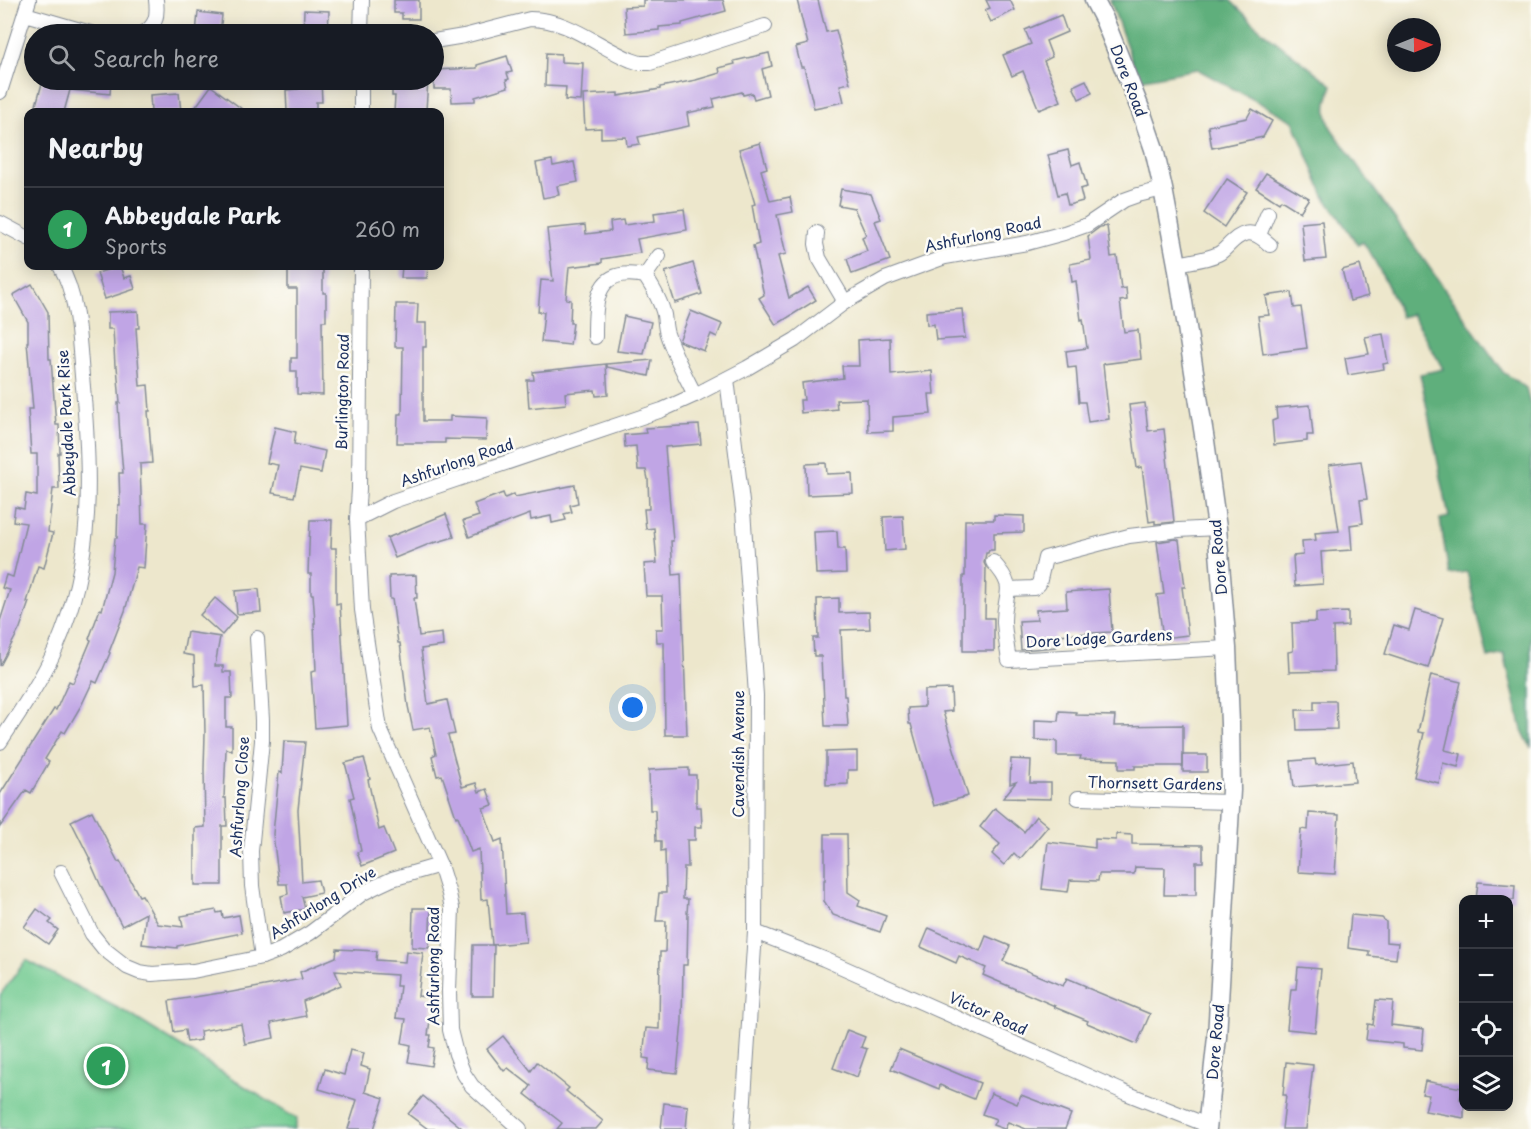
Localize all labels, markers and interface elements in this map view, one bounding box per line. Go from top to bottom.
north arrow [1387,18,1441,72]
search box [24,24,444,90]
icon: search [45,41,78,74]
text: Search here [93,41,219,74]
street label: Dore Road [1105,41,1154,120]
text: Nearby [48,128,143,167]
text: Abbeydale Park [105,198,281,231]
street label: Ashfurlong Road [922,210,1043,257]
text: 1 [63,214,72,244]
text: 260 m [355,214,420,244]
text: Sports [105,231,167,261]
street label: Burlington Road [329,333,354,451]
street label: Abbeydale Park Rise [50,349,81,497]
street label: Ashfurlong Road [397,431,516,492]
street label: Dore Road [1203,518,1232,596]
street label: Dore Lodge Gardens [1025,622,1173,653]
street label: Cavendish Avenue [726,690,749,818]
your location [618,693,647,722]
street label: Ashfurlong Close [223,736,254,858]
street label: Thornsett Gardens [1087,770,1223,795]
street label: Ashfurlong Drive [265,860,380,944]
map controls [1459,895,1513,1111]
button: + [1459,895,1513,949]
street label: Ashfurlong Road [421,907,444,1025]
button: − [1459,949,1513,1003]
street label: Victor Road [946,985,1032,1040]
street label: Dore Road [1200,1003,1229,1081]
button: locate [1459,1003,1513,1057]
pin: 1 [86,1044,126,1088]
button: layers [1459,1057,1513,1111]

